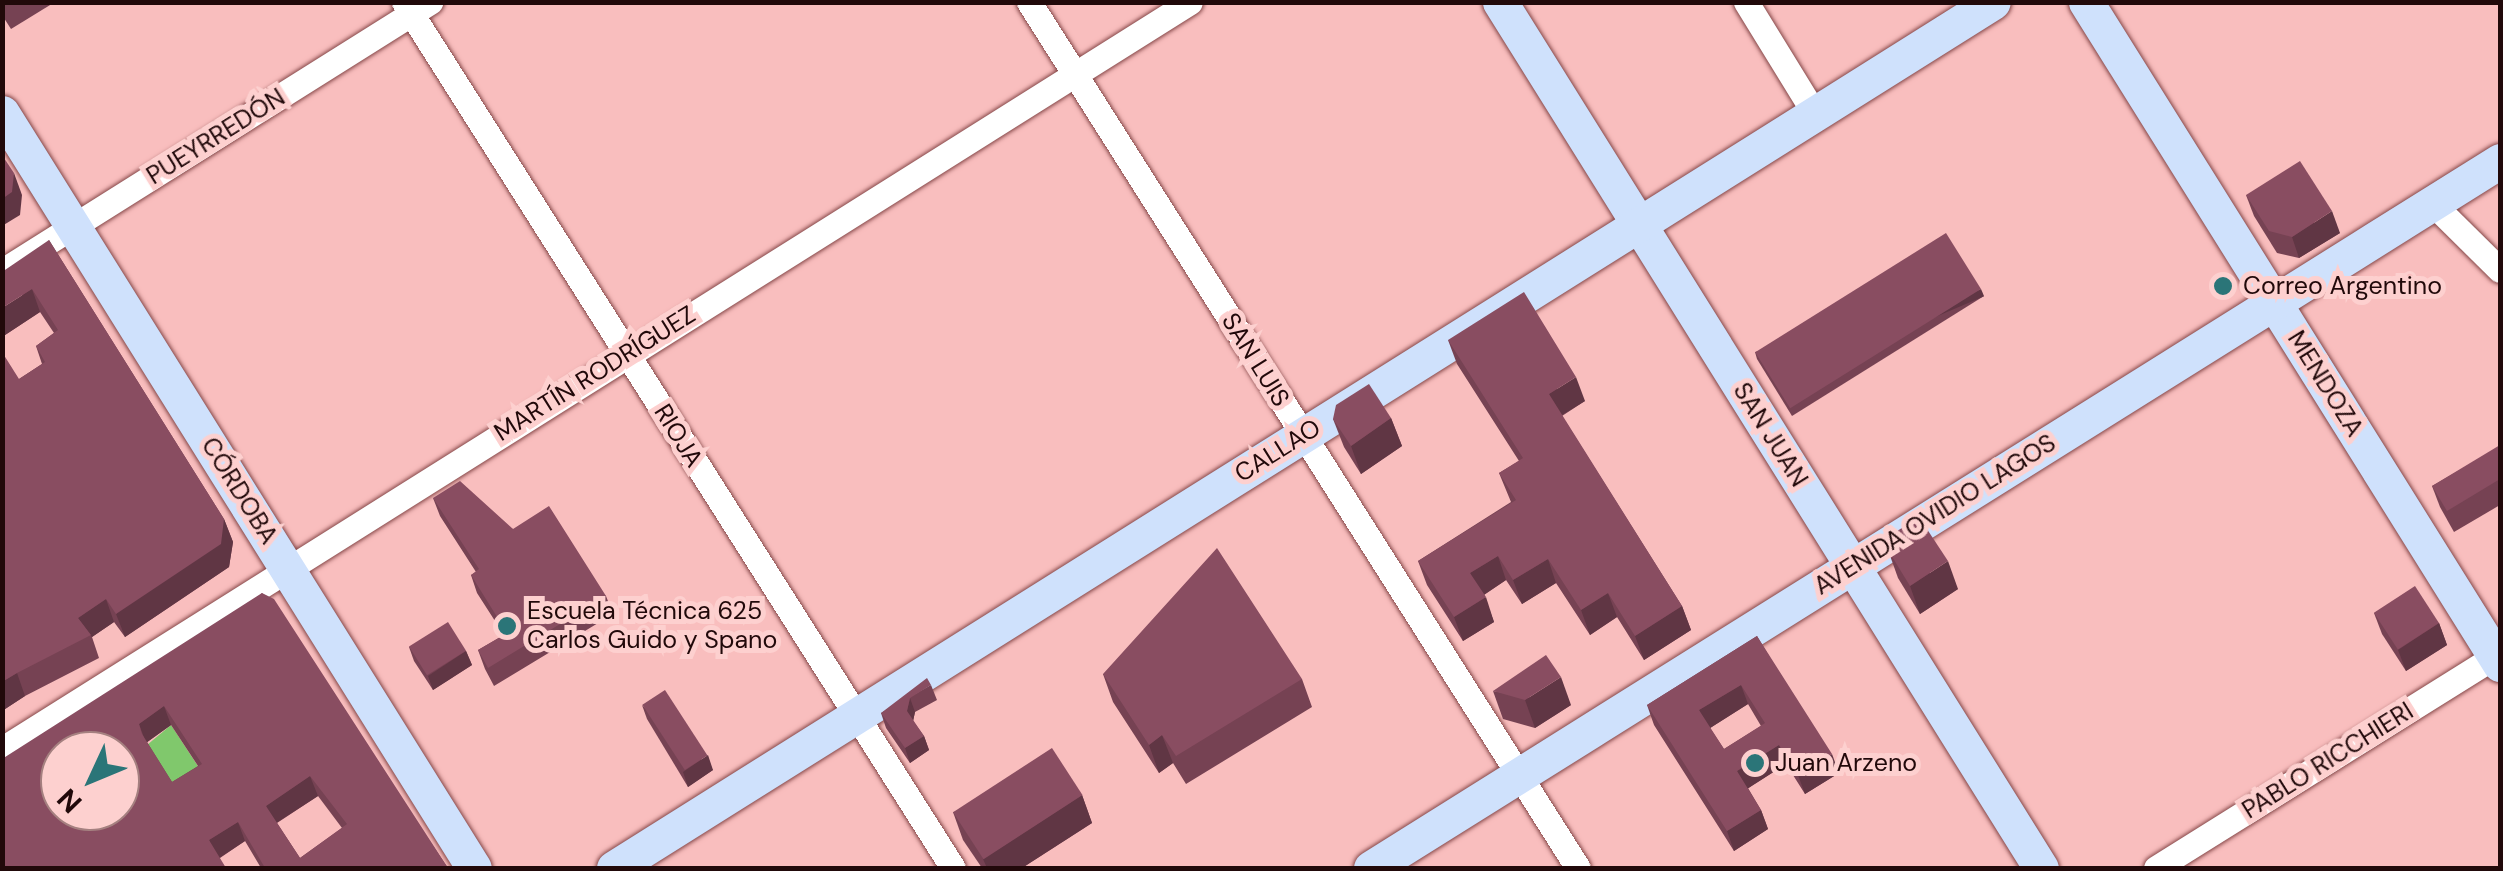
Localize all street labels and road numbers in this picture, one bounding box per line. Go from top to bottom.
street label: PUEYRREDÓN [141,83,291,191]
street label: MARTÍN RODRÍGUEZ [489,300,701,448]
street label: SAN LUIS [1215,308,1295,412]
street label: MENDOZA [2281,326,2369,442]
street label: SAN JUAN [1726,377,1814,493]
street label: RIOJA [647,399,709,473]
street label: CALLAO [1230,413,1326,489]
street label: AVENIDA OVIDIO LAGOS [1809,428,2061,602]
street label: CÓRDOBA [194,432,284,550]
street label: PABLO RICCHIERI [2237,696,2419,826]

